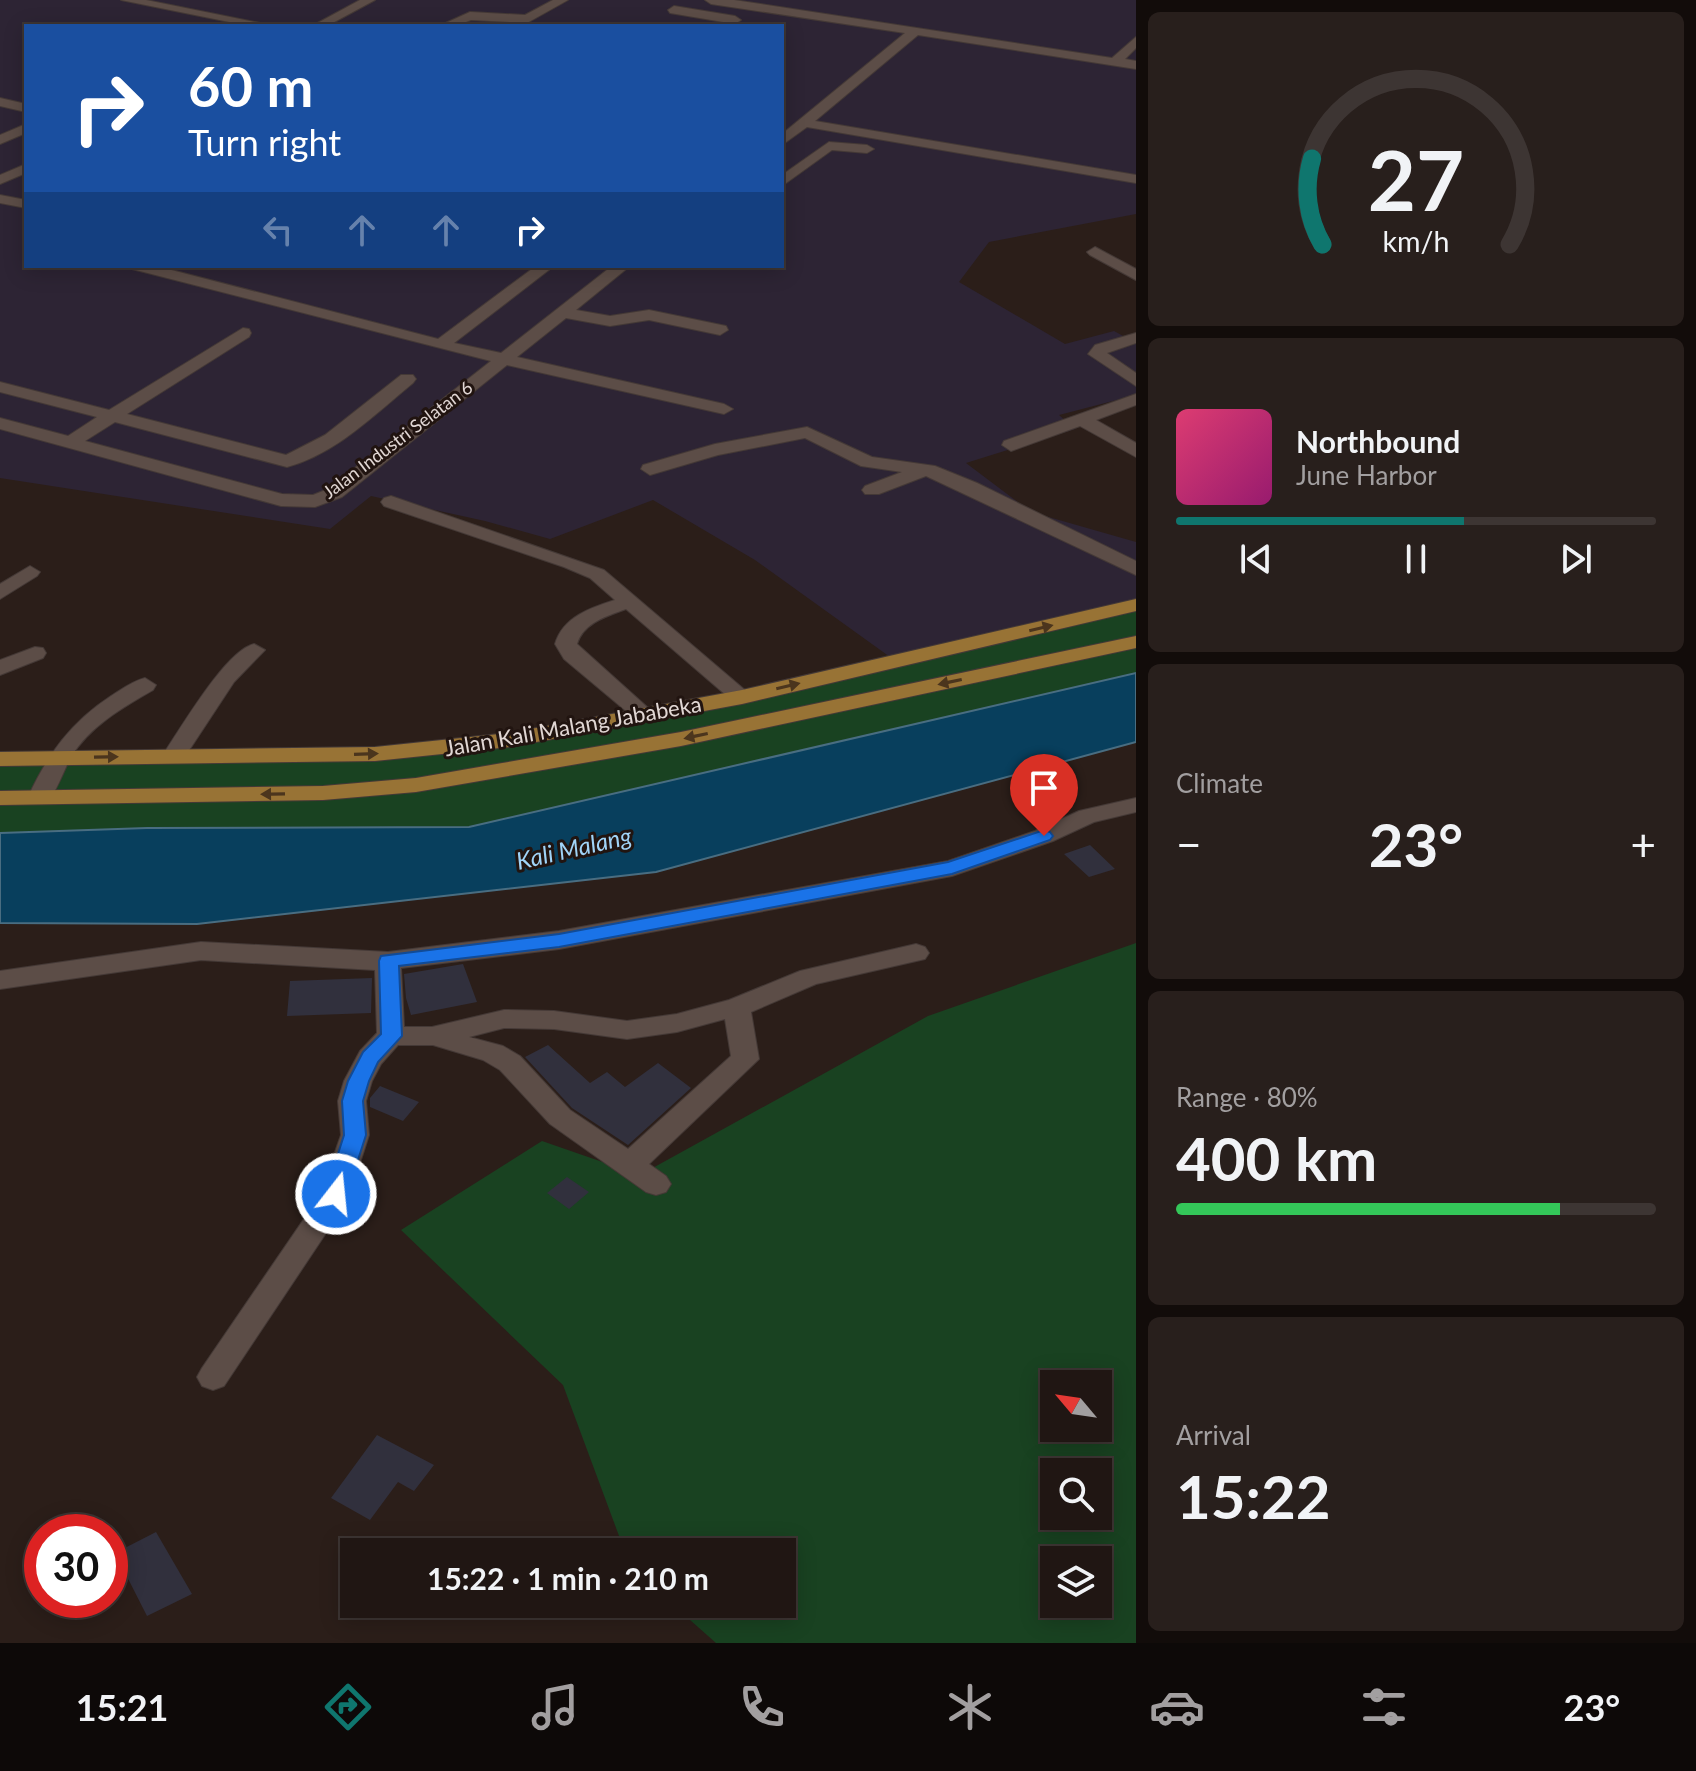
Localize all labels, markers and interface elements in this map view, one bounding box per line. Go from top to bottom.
text: 60 m [188,52,313,119]
icon: right [56,56,160,160]
text: Turn right [188,120,341,164]
text: 27 [1368,129,1464,229]
icon: left [256,208,300,252]
icon: ahead [340,208,384,252]
icon: ahead [424,208,468,252]
icon: right [508,208,552,252]
text: km/h [1383,224,1449,258]
street label: Jalan Industri Selatan 6 [318,376,477,503]
text: Northbound [1296,423,1460,459]
text: June Harbor [1296,459,1437,491]
icon: previous [1234,537,1278,581]
icon: pause [1394,537,1438,581]
icon: next [1554,537,1598,581]
one-way arrow [1029,622,1054,634]
one-way arrow [938,676,963,689]
one-way arrow [776,679,801,692]
street label: Jalan Kali Malang Jababeka [442,690,703,761]
one-way arrow [683,730,708,743]
one-way arrow [354,747,379,760]
one-way arrow [94,751,119,763]
pin [1010,754,1078,836]
icon: arrive [1022,766,1066,810]
text: Climate [1176,767,1263,799]
one-way arrow [260,788,285,800]
text: 23° [1369,808,1463,880]
text: − [1176,818,1202,870]
text: + [1630,818,1656,870]
water label: Kali Malang [513,820,635,875]
text: Range · 80% [1176,1081,1318,1113]
text: 400 km [1176,1122,1377,1194]
position arrow [294,1152,378,1236]
north arrow [1040,1370,1112,1442]
map controls [1040,1370,1112,1618]
text: Arrival [1176,1419,1251,1451]
button: search [1040,1458,1112,1530]
text: 15:22 [1176,1460,1331,1532]
speed limit sign: 30 [24,1514,128,1618]
button: layers [1040,1546,1112,1618]
text: 15:22 · 1 min · 210 m [427,1560,709,1596]
icon: directions [320,1679,376,1735]
icon: music [527,1679,583,1735]
icon: phone [734,1679,790,1735]
icon: climate [942,1679,998,1735]
icon: car [1149,1679,1205,1735]
icon: filters [1356,1679,1412,1735]
text: 15:21 [76,1685,168,1729]
text: 23° [1564,1685,1620,1729]

